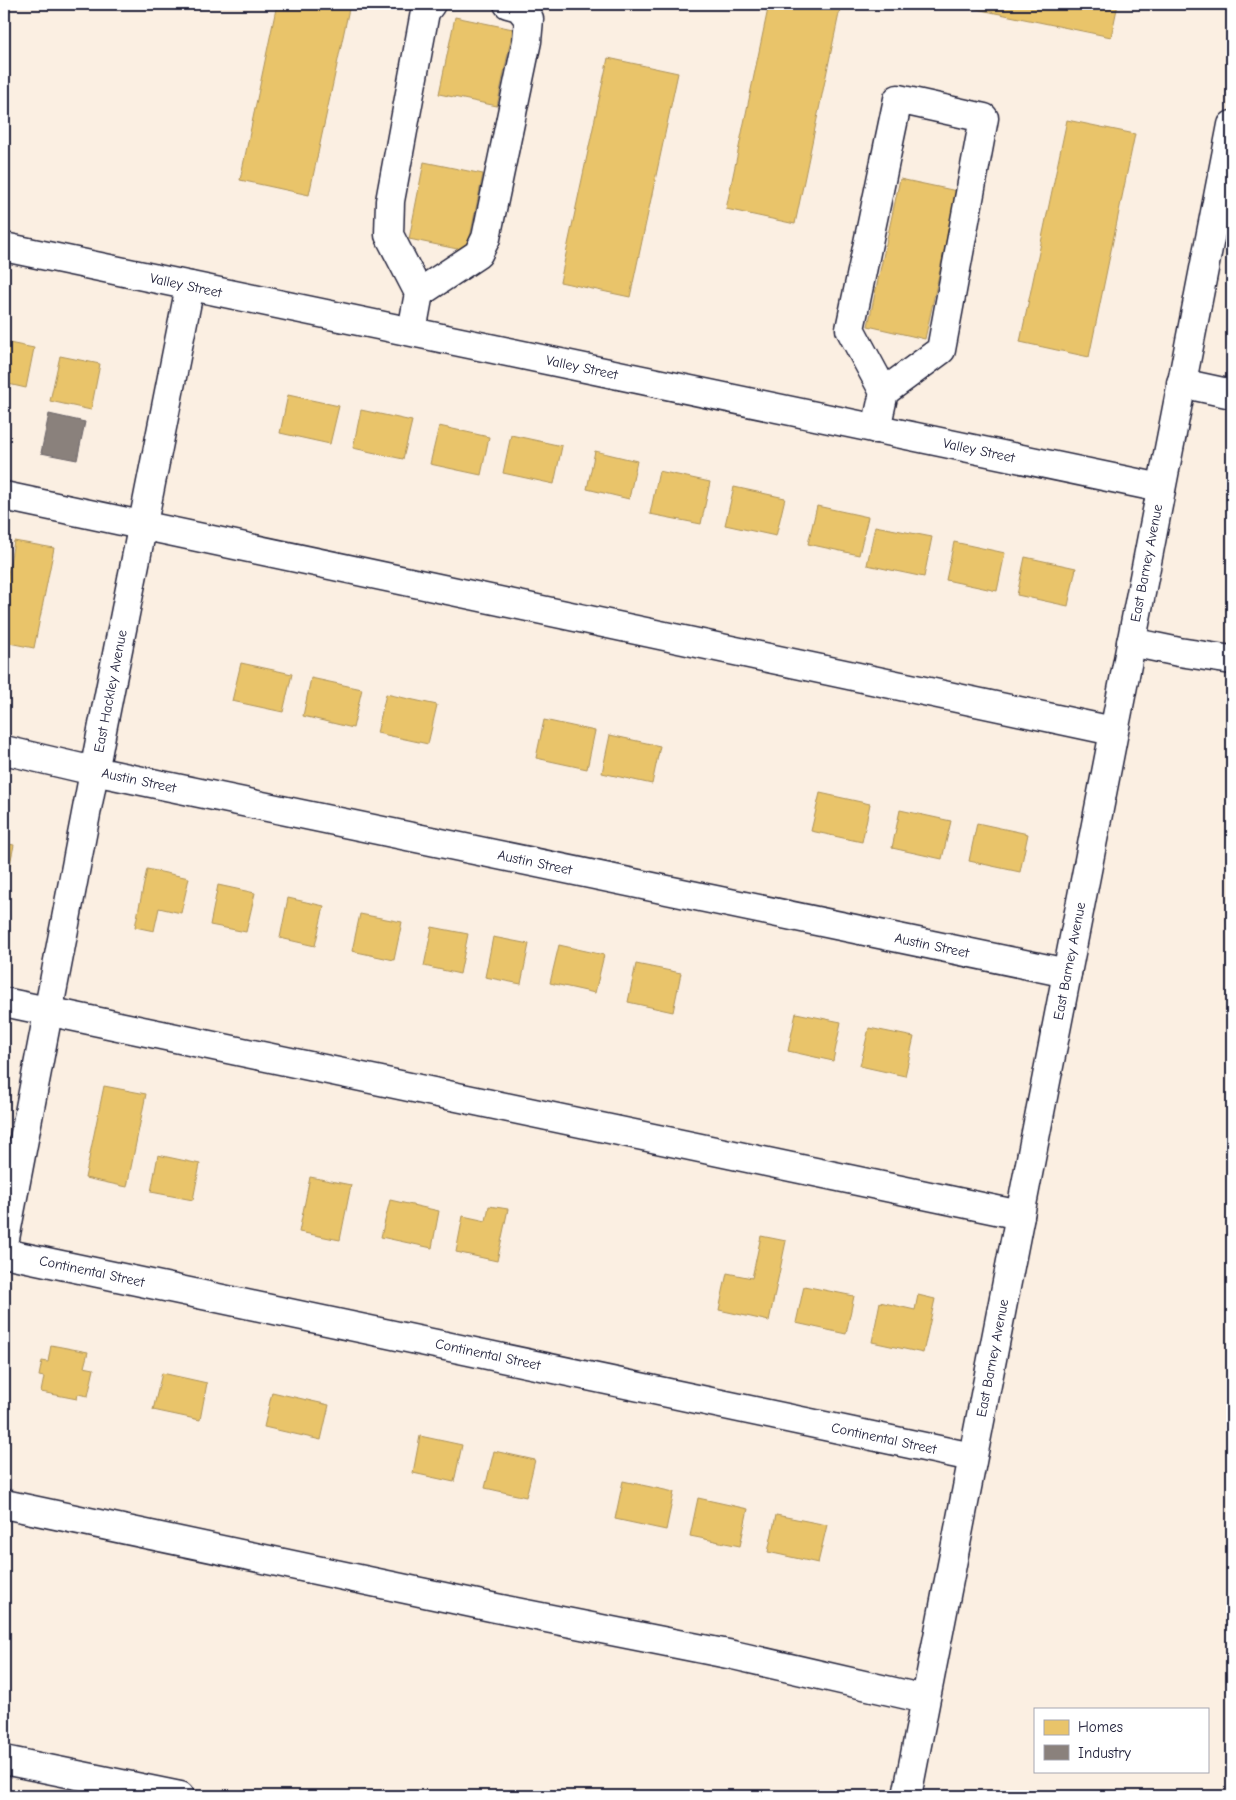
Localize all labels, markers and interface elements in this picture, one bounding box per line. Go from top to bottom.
street label: Valley Street [148,270,224,302]
street label: Valley Street [544,352,620,384]
street label: Valley Street [941,435,1017,467]
street label: East Barney Avenue [1127,503,1166,624]
street label: East Hackley Avenue [90,628,131,754]
street label: Austin Street [100,764,179,797]
street label: Austin Street [496,846,575,879]
street label: East Barney Avenue [1050,901,1089,1022]
street label: Austin Street [893,929,972,962]
street label: Continental Street [38,1252,147,1291]
street label: East Barney Avenue [973,1298,1012,1419]
street label: Continental Street [434,1335,543,1374]
street label: Continental Street [830,1419,939,1458]
legend [1034,1708,1208,1772]
text: Homes [1078,1718,1123,1736]
text: Industry [1078,1744,1131,1762]

